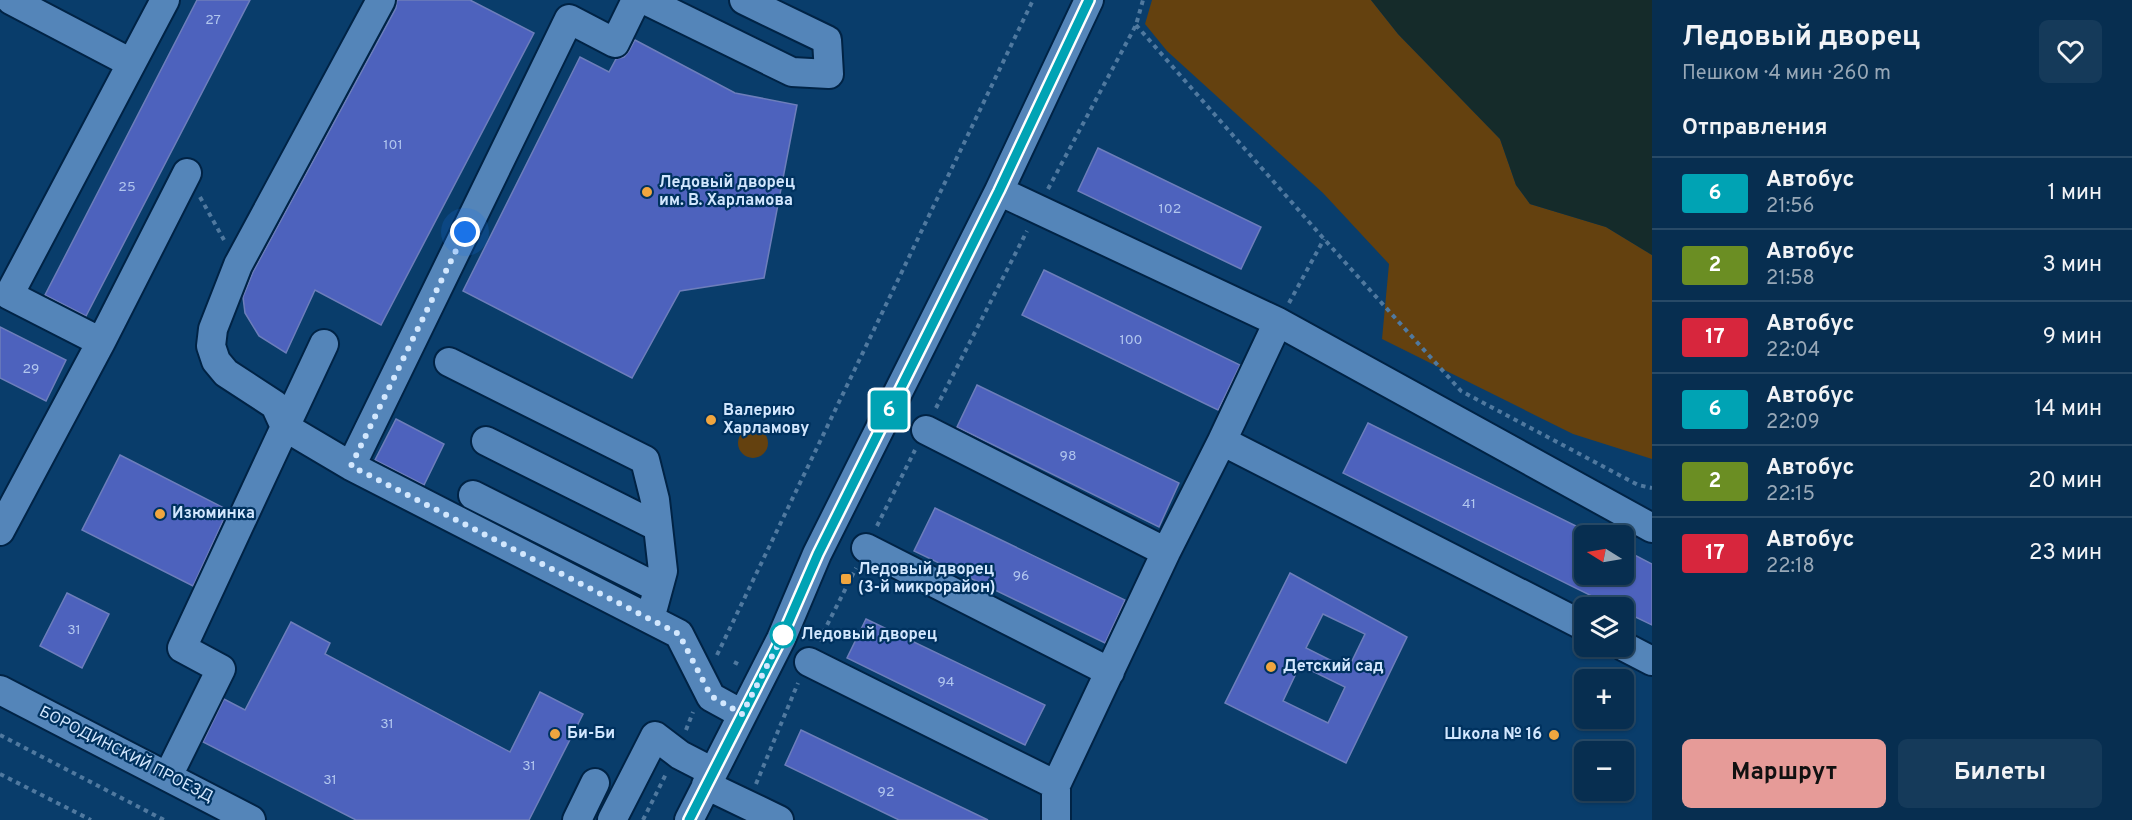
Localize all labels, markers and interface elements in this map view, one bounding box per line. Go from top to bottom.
house number: 27 [205,12,221,29]
text: Ледовый дворец [1682,20,1921,56]
button: heart [2039,20,2102,83]
text: Пешком · 4 мин · 260 m [1682,61,1891,87]
text: Отправления [1682,115,1827,142]
house number: 101 [383,137,403,154]
text: Автобус [1766,167,1854,194]
place label: Ледовый дворец им. В. Харламова [659,173,795,211]
house number: 25 [118,179,136,196]
text: 6 [1709,180,1721,207]
text: 1 мин [2048,180,2102,207]
marker: Ледовый дворец им. В. Харламова [640,185,654,199]
text: 21:56 [1766,194,1815,220]
house number: 102 [1159,201,1181,218]
your location [450,217,480,247]
text: Автобус [1766,239,1854,266]
text: 2 [1709,252,1721,279]
text: 3 мин [2043,252,2102,279]
text: 21:58 [1766,266,1815,292]
text: Автобус [1766,311,1854,338]
text: 17 [1705,324,1725,351]
text: 9 мин [2043,324,2102,351]
house number: 100 [1119,332,1143,349]
text: 22:04 [1766,338,1820,364]
house number: 29 [23,361,39,378]
text: Автобус [1766,383,1854,410]
line badge: 6 [870,390,908,430]
text: 6 [1709,396,1721,423]
text: 14 мин [2034,396,2102,423]
text: 6 [883,397,895,424]
place label: Валерию Харламову [723,401,809,439]
text: 22:09 [1766,410,1820,436]
marker: Валерию Харламову [704,413,718,427]
house number: 98 [1060,448,1076,465]
text: Автобус [1766,455,1854,482]
text: 2 [1709,468,1721,495]
text: 20 мин [2028,468,2102,495]
text: 22:15 [1766,482,1815,508]
house number: 41 [1462,496,1476,513]
place label: Изюминка [172,504,255,524]
marker: Изюминка [153,507,167,521]
north arrow [1574,525,1634,585]
map controls [1574,525,1634,801]
text: Автобус [1766,527,1854,554]
text: 17 [1705,540,1725,567]
text: 23 мин [2029,540,2102,567]
text: 22:18 [1766,554,1815,580]
place label: Ледовый дворец (3-й микрорайон) [858,560,996,598]
house number: 96 [1013,568,1029,585]
marker: Ледовый дворец (3-й микрорайон) [839,572,853,586]
button: layers [1574,597,1634,657]
house number: 31 [67,622,81,639]
marker: Ледовый дворец [770,622,796,648]
place label: Ледовый дворец [801,625,937,645]
place label: Детский сад [1283,657,1384,677]
marker: Детский сад [1264,660,1278,674]
button: + [1574,669,1634,729]
house number: 94 [937,674,955,691]
street label: БОРОДИНСКИЙ ПРОЕЗД [36,701,217,808]
house number: 31 [380,716,394,733]
place label: Би-Би [567,724,615,744]
place label: Школа № 16 [1444,725,1542,745]
marker: Би-Би [548,727,562,741]
marker: Школа № 16 [1547,728,1561,742]
button: Маршрут [1682,739,1886,808]
button: Билеты [1898,739,2102,808]
button: − [1574,741,1634,801]
house number: 31 [522,758,536,775]
house number: 31 [323,772,337,789]
house number: 92 [878,784,894,801]

